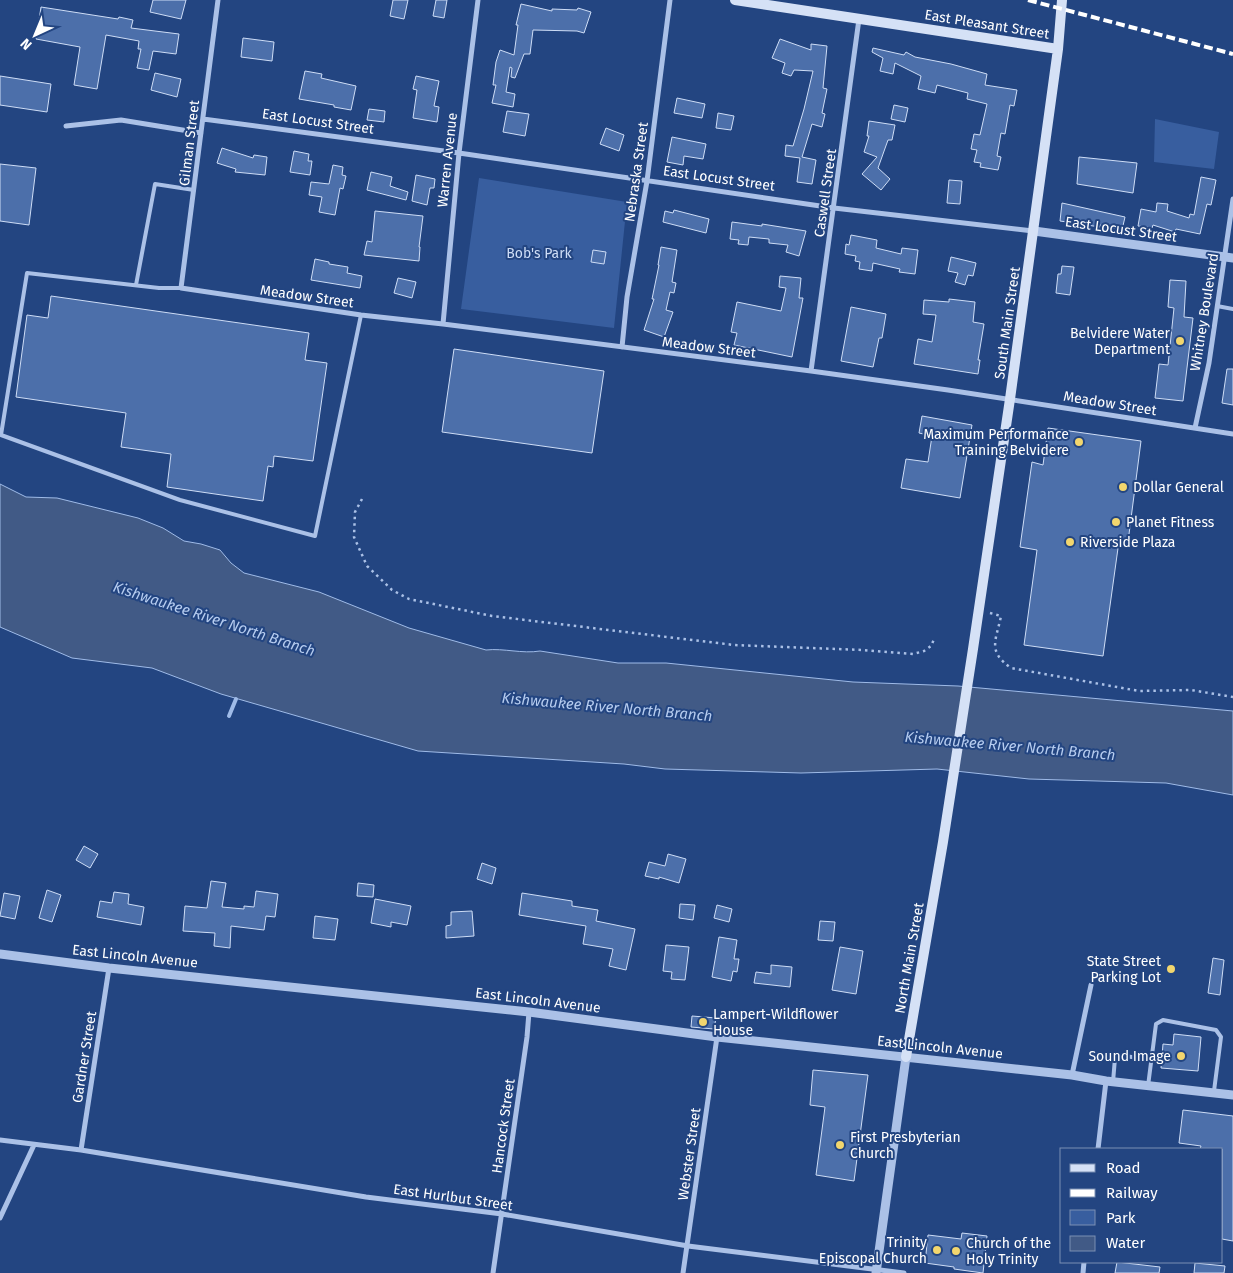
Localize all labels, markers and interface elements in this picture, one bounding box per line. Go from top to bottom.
street label: East Pleasant Street [923,6,1051,43]
north arrow [10,10,60,60]
text: N [17,35,36,53]
street label: Gilman Street [176,98,203,187]
street label: East Locust Street [261,105,376,138]
street label: Warren Avenue [434,112,461,208]
street label: Nebraska Street [621,120,652,223]
street label: Caswell Street [811,147,840,238]
street label: East Locust Street [662,162,777,195]
street label: East Locust Street [1064,213,1179,246]
park label: Bob's Park [506,245,573,262]
street label: Whitney Boulevard [1187,252,1222,372]
street label: South Main Street [991,265,1024,380]
street label: Meadow Street [259,282,356,312]
place label: Belvidere Water Department [1070,325,1171,358]
street label: Meadow Street [661,333,758,362]
marker: Belvidere Water Department [1174,335,1186,347]
street label: Meadow Street [1062,388,1159,419]
place label: Maximum Performance Training Belvidere [923,426,1069,459]
marker: Maximum Performance Training Belvidere [1073,436,1085,448]
place label: Dollar General [1133,479,1224,496]
marker: Dollar General [1117,481,1129,493]
place label: Planet Fitness [1126,514,1215,531]
marker: Planet Fitness [1110,516,1122,528]
place label: Riverside Plaza [1080,534,1175,551]
marker: Riverside Plaza [1064,536,1076,548]
water label: Kishwaukee River North Branch [111,578,317,660]
water label: Kishwaukee River North Branch [501,689,713,725]
water label: Kishwaukee River North Branch [904,728,1116,764]
street label: North Main Street [891,900,928,1015]
street label: East Lincoln Avenue [71,941,199,972]
place label: State Street Parking Lot [1087,953,1162,986]
marker: State Street Parking Lot [1165,963,1177,975]
street label: East Lincoln Avenue [474,984,602,1017]
place label: Lampert-Wildflower House [713,1006,839,1039]
street label: Gardner Street [69,1009,100,1104]
marker: Lampert-Wildflower House [697,1016,709,1028]
street label: East Lincoln Avenue [876,1032,1004,1063]
place label: Sound Image [1088,1048,1171,1065]
marker: Sound Image [1175,1050,1187,1062]
street label: Hancock Street [488,1077,519,1175]
street label: Webster Street [675,1106,705,1202]
place label: First Presbyterian Church [850,1129,961,1162]
marker: First Presbyterian Church [834,1139,846,1151]
legend [1060,1148,1223,1263]
text: Road [1106,1159,1141,1177]
street label: East Hurlbut Street [392,1181,515,1214]
text: Railway [1106,1184,1158,1202]
text: Park [1106,1209,1136,1227]
place label: Trinity Episcopal Church [819,1234,927,1267]
text: Water [1106,1234,1145,1252]
place label: Church of the Holy Trinity [966,1235,1051,1268]
marker: Trinity Episcopal Church [931,1244,943,1256]
marker: Church of the Holy Trinity [950,1245,962,1257]

